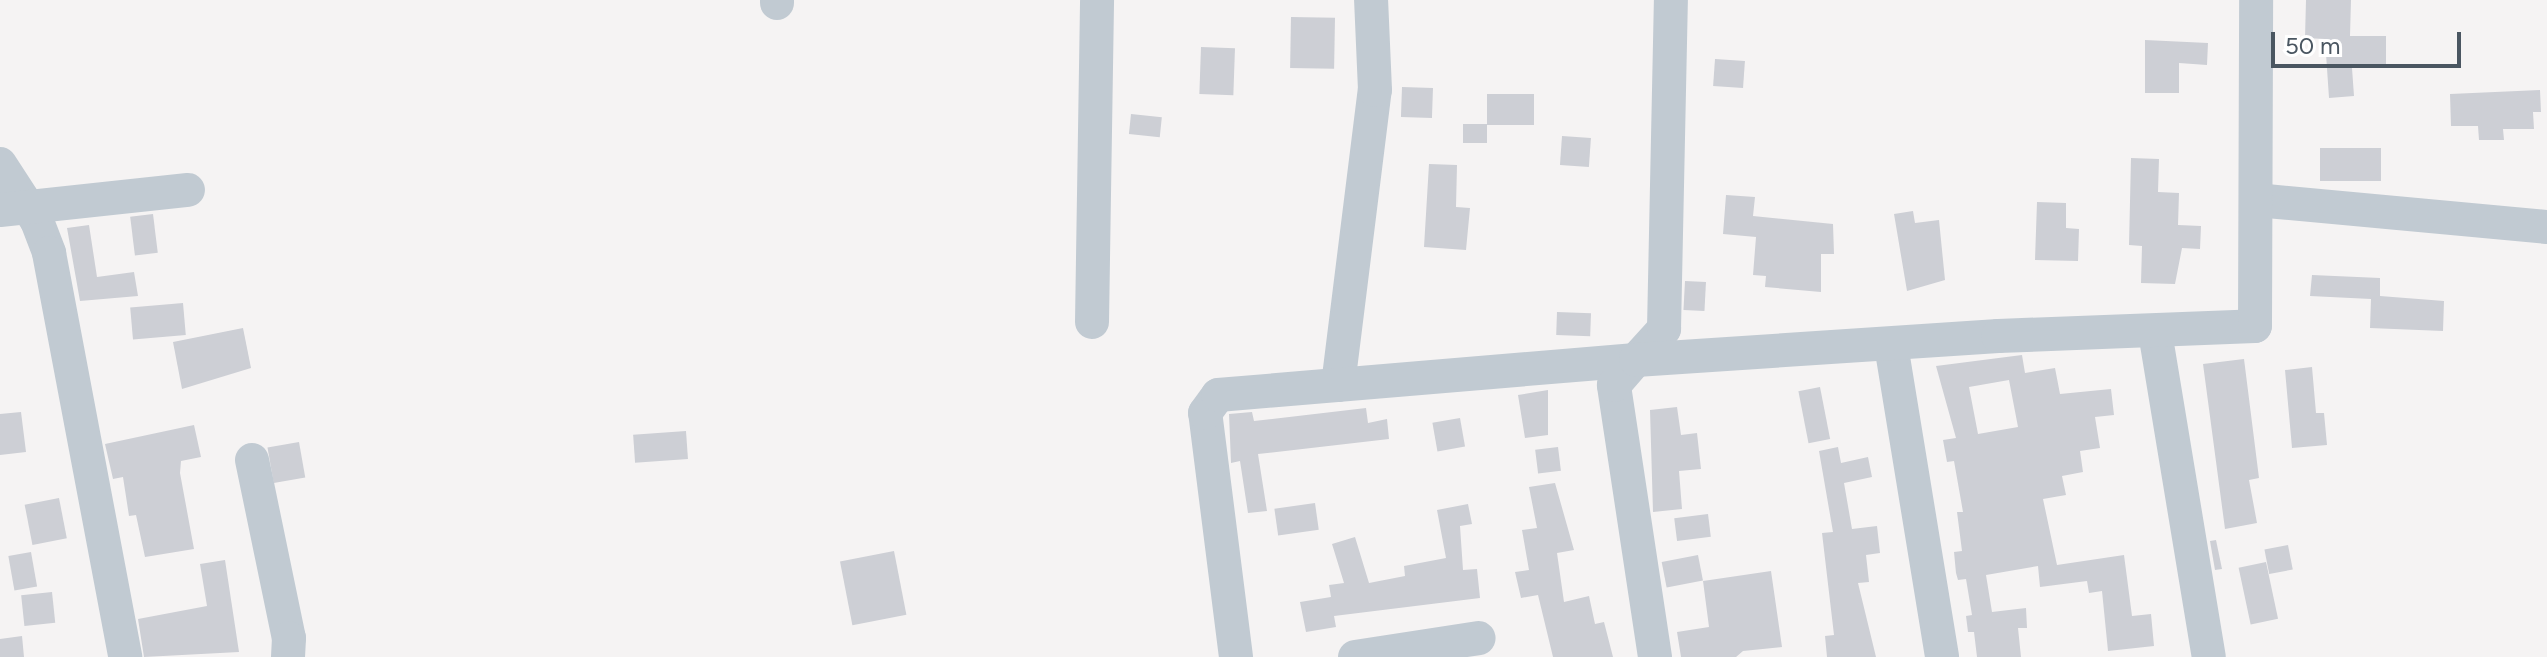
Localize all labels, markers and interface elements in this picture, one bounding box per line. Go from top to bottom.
scale bar [2275,16,2465,66]
text: 50 m [2285,31,2341,60]

